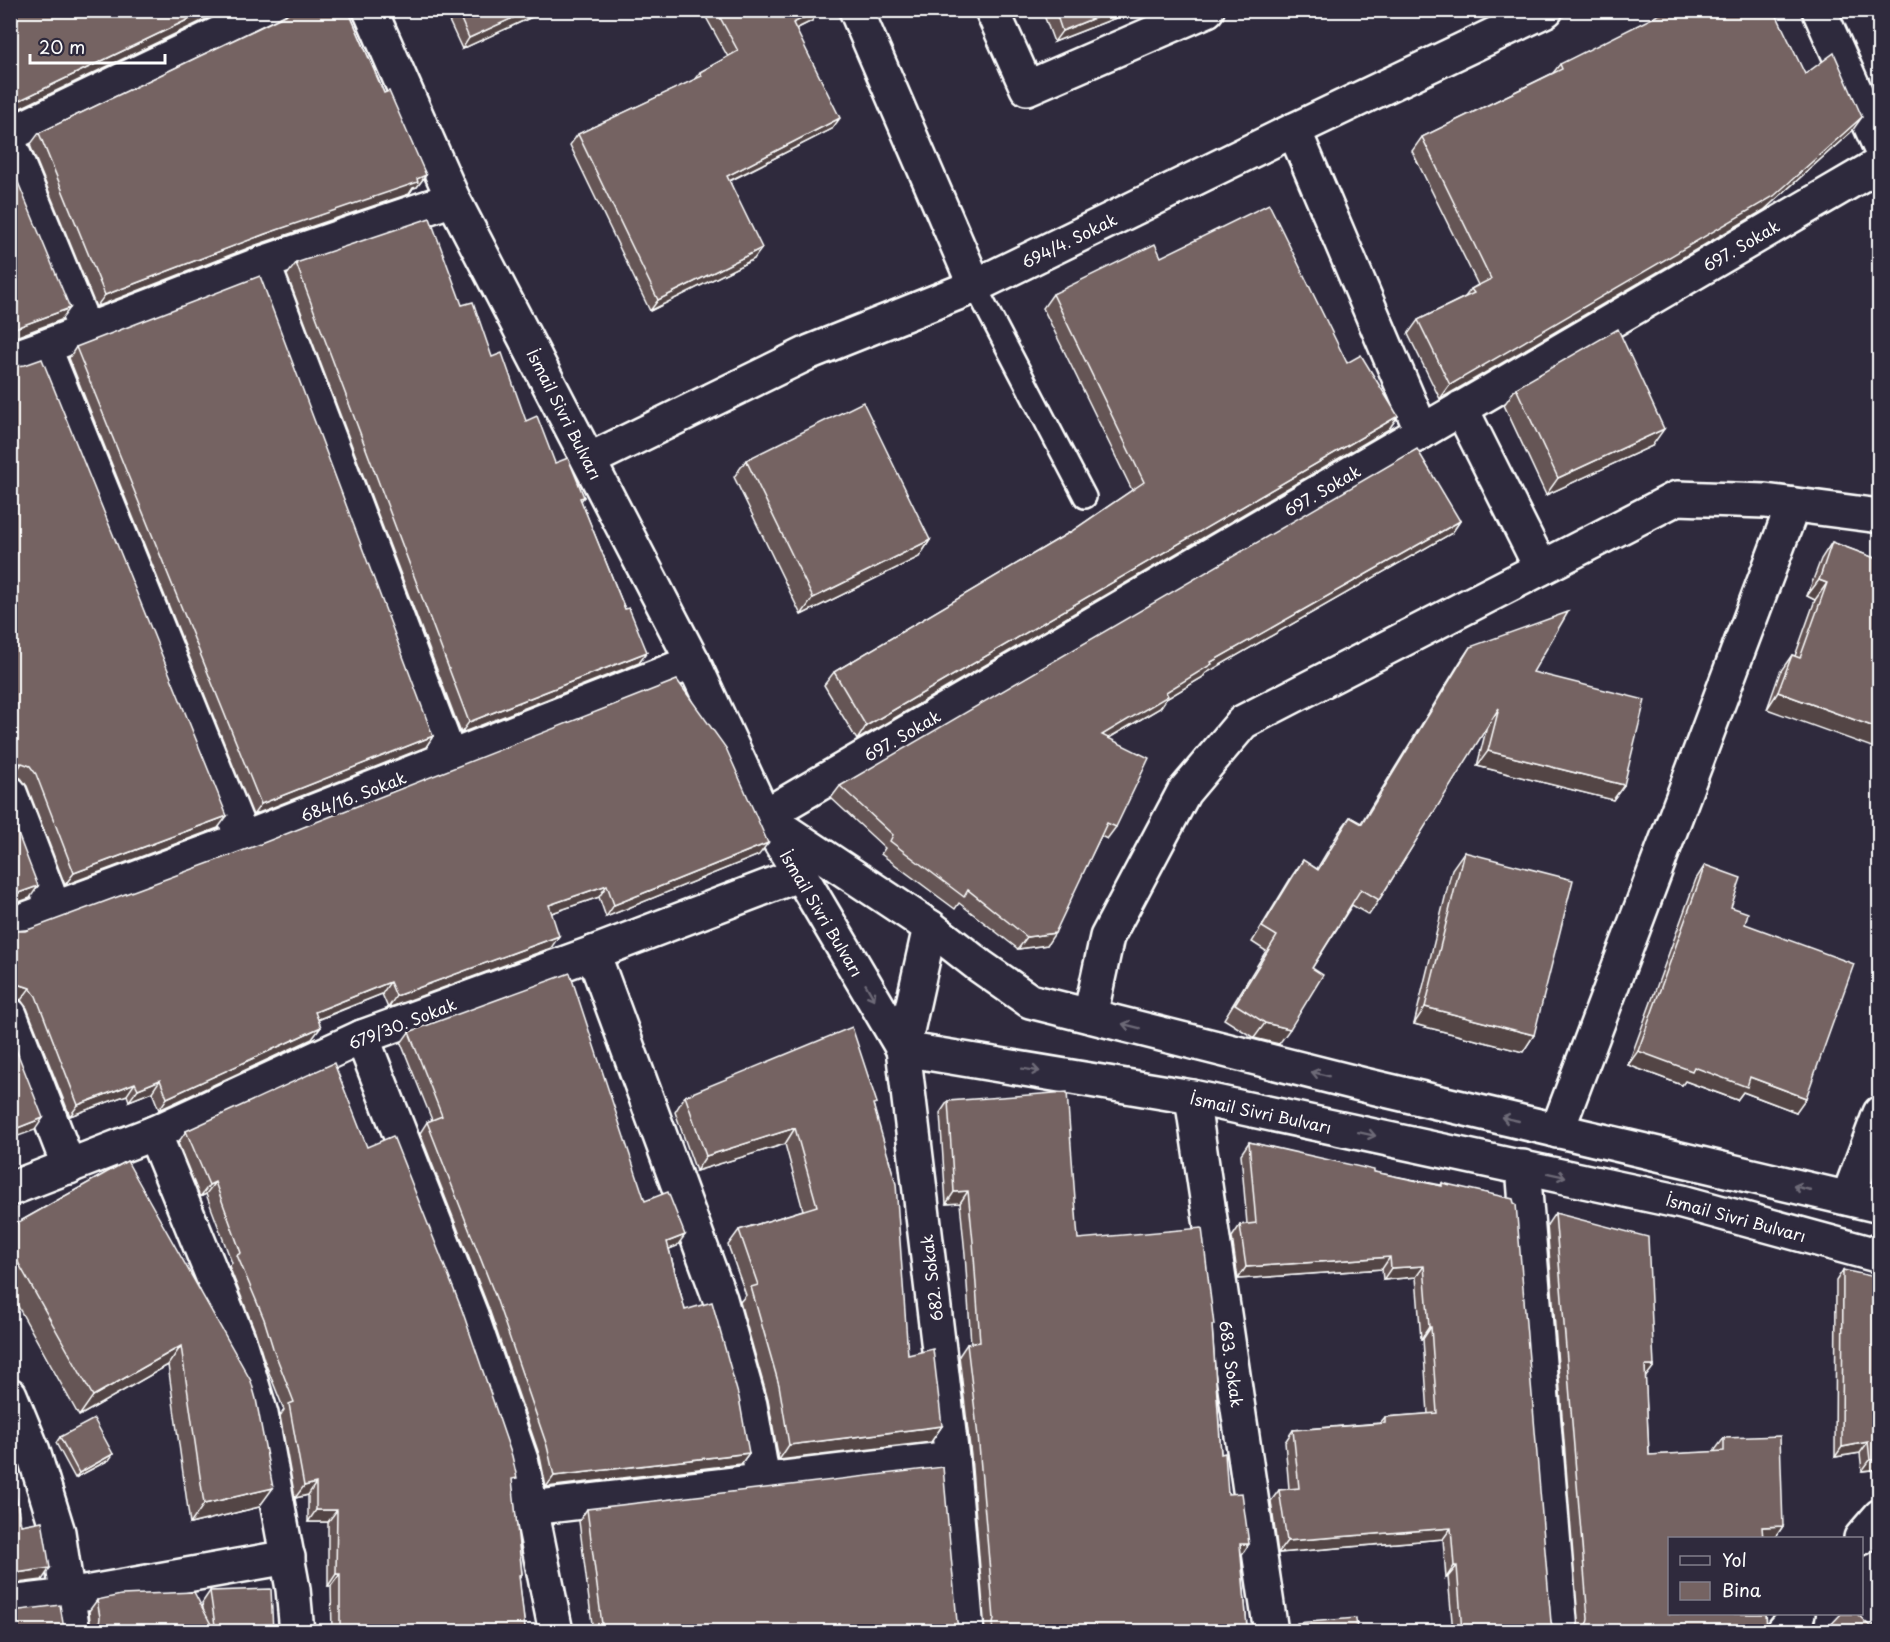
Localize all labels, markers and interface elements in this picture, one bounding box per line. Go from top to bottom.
scale bar [30,27,165,65]
text: 20 m [39,33,85,60]
street label: 694/4. Sokak [1017,207,1121,273]
street label: 697. Sokak [1698,213,1784,277]
street label: İsmail Sivri Bulvarı [522,344,608,484]
street label: 697. Sokak [1279,458,1365,522]
street label: 697. Sokak [859,703,945,767]
street label: 684/16. Sokak [297,765,409,827]
street label: İsmail Sivri Bulvarı [775,845,869,981]
one-way arrow [864,983,876,1000]
street label: 679/30. Sokak [344,991,460,1055]
one-way arrow [1122,1020,1141,1032]
one-way arrow [1020,1065,1040,1076]
one-way arrow [1311,1068,1330,1079]
street label: İsmail Sivri Bulvarı [1188,1085,1334,1139]
one-way arrow [1501,1113,1520,1125]
one-way arrow [1356,1129,1376,1140]
one-way arrow [1548,1169,1567,1181]
one-way arrow [1793,1181,1812,1193]
street label: İsmail Sivri Bulvarı [1663,1187,1809,1247]
street label: 682. Sokak [914,1233,948,1323]
street label: 683. Sokak [1214,1319,1250,1409]
legend [1668,1537,1863,1615]
text: Yol [1722,1546,1747,1573]
text: Bina [1722,1576,1762,1603]

